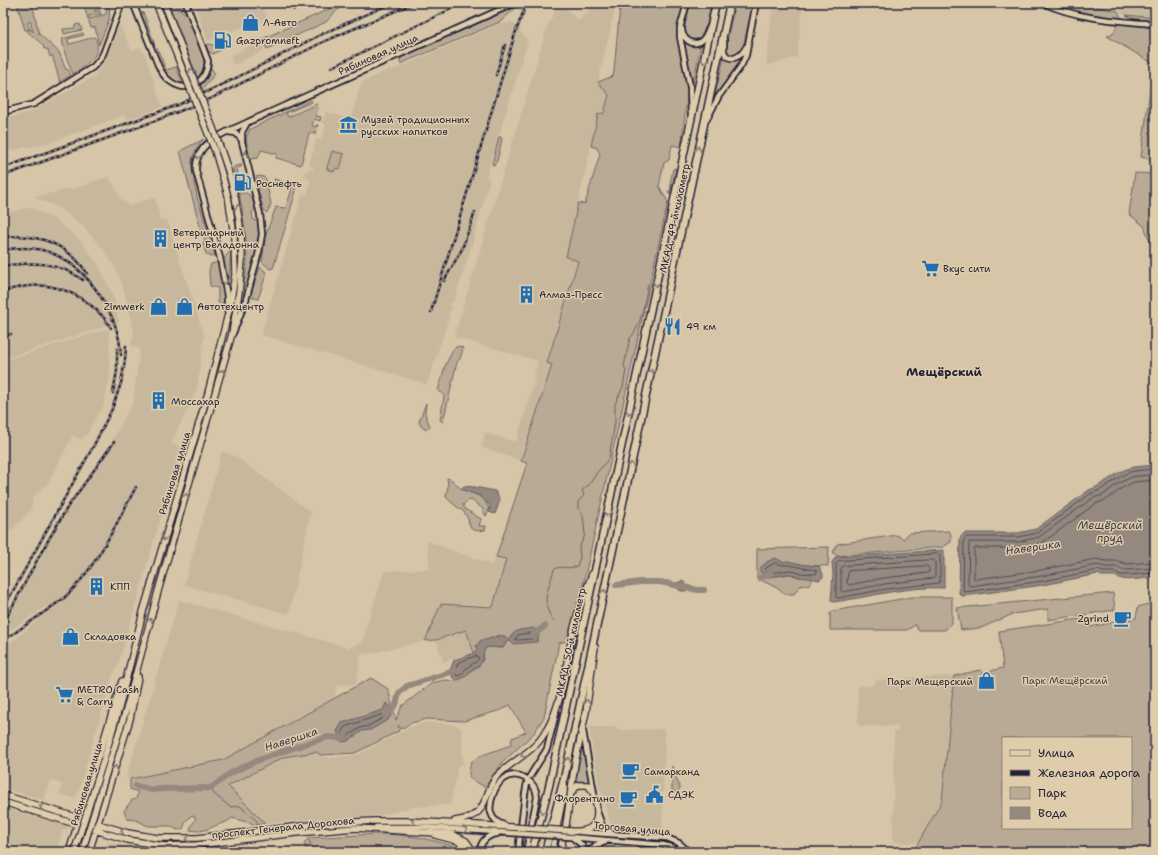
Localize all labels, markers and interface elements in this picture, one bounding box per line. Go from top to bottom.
shop icon: Л-Авто [240,12,260,32]
place label: Л-Авто [263,16,297,29]
fuel station icon: Gazpromneft [213,30,233,50]
street label: Рябиновая улица [336,31,421,78]
place label: Gazpromneft [236,34,300,47]
one-way arrow [700,58,709,65]
one-way arrow [187,67,195,74]
place label: Музей традиционных русских напитков [361,113,470,138]
museum icon: Музей традиционных русских напитков [338,115,358,135]
one-way arrow [694,146,702,153]
one-way arrow [241,151,249,157]
one-way arrow [195,153,203,160]
street label: МКАД, 49-й километр [657,162,692,274]
fuel station icon: Роснефть [233,173,253,193]
place label: Роснефть [256,177,302,190]
one-way arrow [234,204,242,210]
place label: Ветеринарный центр Беладонна [173,226,260,251]
building icon: Ветеринарный центр Беладонна [150,228,170,248]
supermarket icon: Вкус сити [920,258,940,278]
place label: Вкус сити [943,262,991,275]
one-way arrow [220,279,229,285]
one-way arrow [653,281,661,288]
building icon: Алмаз-Пресс [516,284,536,304]
place label: Алмаз-Пресс [539,288,602,301]
shop icon: Zimwerk [148,296,168,316]
shop icon: Автотехцентр [174,296,194,316]
place label: Zimwerk [104,300,145,313]
place label: Автотехцентр [197,300,265,313]
restaurant icon: 49 км [663,316,683,336]
place label: 49 км [686,320,716,333]
district label: Мещёрский [906,364,983,380]
one-way arrow [217,368,226,375]
one-way arrow [646,369,654,376]
building icon: Моссахар [148,391,168,411]
place label: Моссахар [171,395,220,408]
one-way arrow [626,408,634,415]
street label: Рябиновая улица [156,429,194,516]
one-way arrow [627,461,635,468]
one-way arrow [181,493,190,500]
one-way arrow [604,511,612,518]
water label: Мещёрский пруд [1078,518,1142,546]
one-way arrow [160,534,169,541]
water label: Навершка [1005,536,1062,559]
building icon: КПП [87,576,107,596]
place label: КПП [110,580,130,593]
street label: МКАД, 50-й километр [553,586,588,698]
one-way arrow [600,588,608,595]
cafe icon: 2grind [1112,608,1132,628]
place label: 2grind [1077,612,1110,625]
one-way arrow [145,618,153,624]
shop icon: Складовка [61,626,81,646]
place label: Складовка [84,630,137,643]
shop icon: Парк Мещерский [976,671,996,691]
park label: Парк Мещёрский [1022,674,1108,687]
place label: Парк Мещерский [887,675,973,688]
place label: METRO Cash & Carry [77,683,139,708]
supermarket icon: METRO Cash & Carry [54,685,74,705]
one-way arrow [582,699,591,706]
water label: Навершка [262,724,320,755]
legend [1002,737,1132,829]
street label: Рябиновая улица [68,740,106,827]
text: Улица [1038,745,1075,761]
one-way arrow [521,750,528,757]
one-way arrow [563,757,571,763]
cafe icon: Самарканд [621,761,641,781]
one-way arrow [110,765,119,772]
place label: Самарканд [644,765,700,778]
text: Железная дорога [1038,765,1141,781]
public building icon: СДЭК [645,784,665,804]
text: Парк [1038,785,1067,801]
cafe icon: Флорентино [618,788,638,808]
place label: СДЭК [668,788,695,801]
place label: Флорентино [555,792,615,805]
one-way arrow [39,803,46,812]
text: Вода [1038,805,1067,821]
one-way arrow [539,807,548,814]
street label: проспект Генерала Дорохова [211,813,356,841]
one-way arrow [411,817,417,825]
street label: Торговая улица [593,819,672,838]
one-way arrow [462,825,468,834]
one-way arrow [120,828,126,836]
one-way arrow [185,834,191,843]

